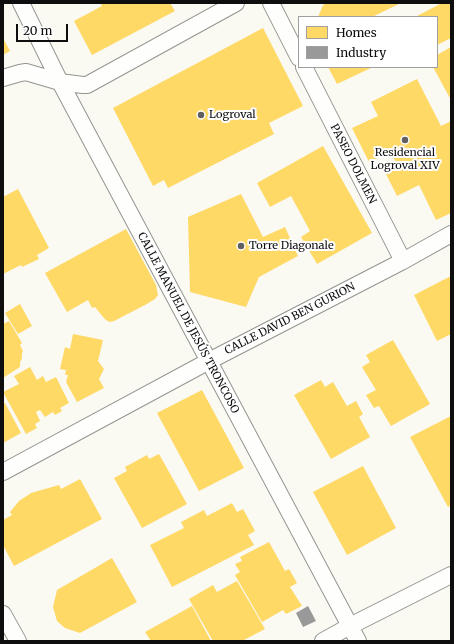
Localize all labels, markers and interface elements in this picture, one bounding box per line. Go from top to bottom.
scale bar [18,16,70,42]
legend [298,16,438,68]
text: 20 m [23,23,52,38]
text: Homes [336,25,377,40]
text: Industry [336,45,386,60]
place label: Logroval [209,108,256,122]
marker: Logroval [196,110,206,120]
street label: PASEO DOLMEN [327,122,379,206]
marker: Residencial Logroval XIV [400,135,410,145]
place label: Residencial Logroval XIV [371,146,439,172]
street label: CALLE MANUEL DE JESÚS TRONCOSO [134,230,242,416]
place label: Torre Diagonale [249,239,334,253]
marker: Torre Diagonale [236,241,246,251]
street label: CALLE DAVID BEN GURION [223,280,357,358]

